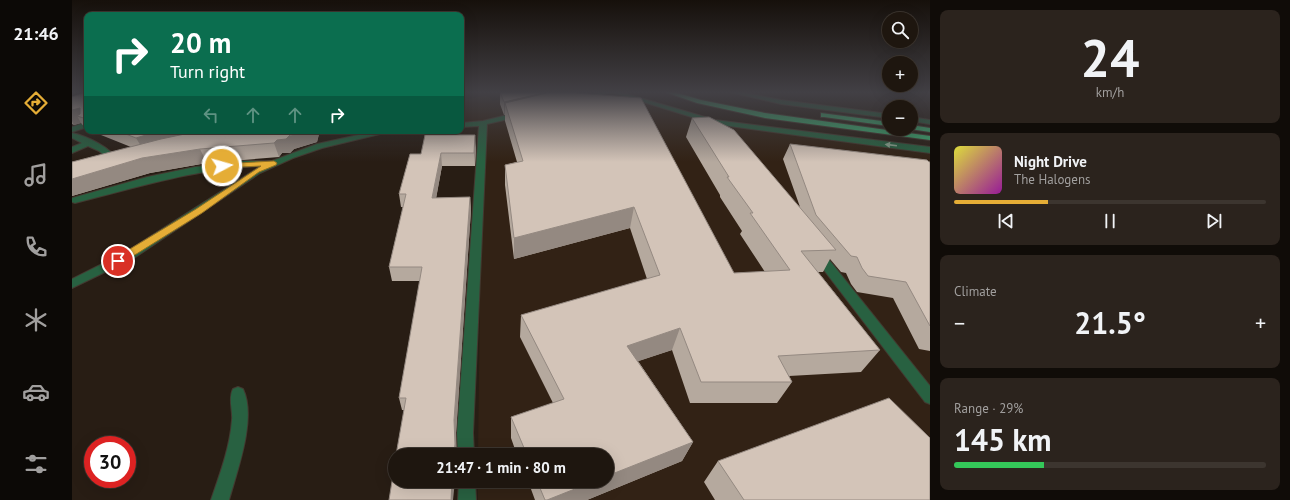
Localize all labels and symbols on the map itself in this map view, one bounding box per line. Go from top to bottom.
one-way arrow [885,141,897,148]
position arrow [201,145,243,187]
pin [101,244,135,278]
speed limit sign: 30 [84,436,136,488]

